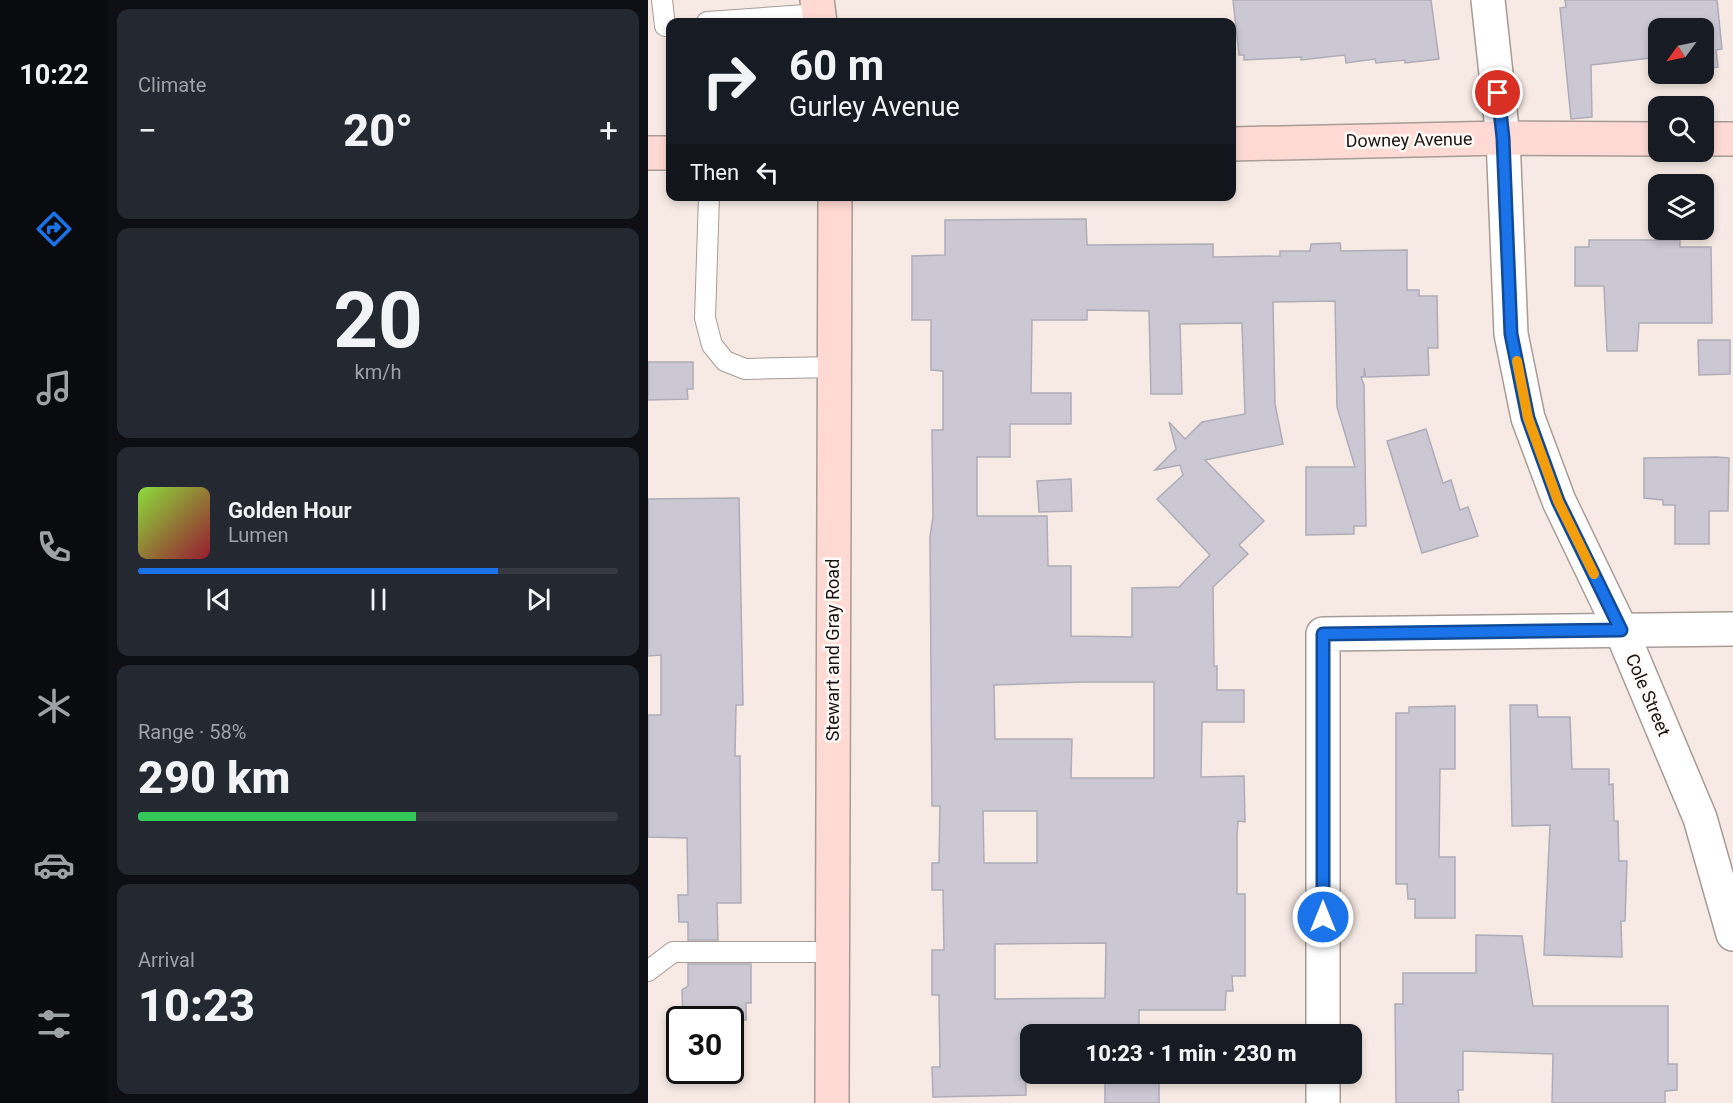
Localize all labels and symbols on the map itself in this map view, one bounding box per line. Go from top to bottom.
north arrow [1648,18,1714,84]
pin [1472,67,1523,118]
street label: Downey Avenue [1345,128,1473,151]
street label: Stewart and Gray Road [822,559,843,741]
street label: Cole Street [1622,650,1675,739]
position arrow [1291,885,1355,949]
speed limit sign: 30 [666,1006,744,1084]

